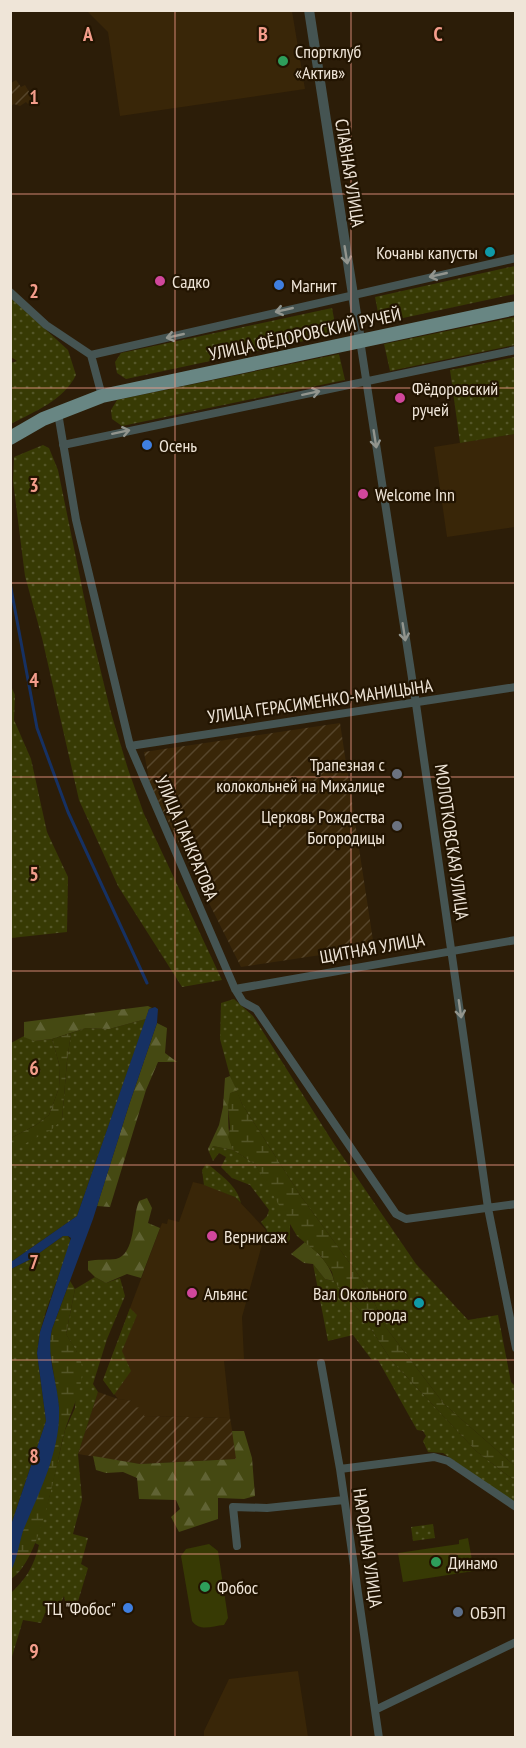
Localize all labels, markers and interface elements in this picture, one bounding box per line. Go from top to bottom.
text: A [82,21,94,47]
text: B [258,21,268,47]
text: C [433,21,443,47]
place label: Спортклуб «Актив» [295,40,362,84]
marker: Спортклуб «Актив» [276,54,290,68]
text: 1 [29,84,39,110]
street label: СЛАВНАЯ УЛИЦА [330,117,370,229]
place label: Кочаны капусты [376,241,478,264]
one-way arrow [341,245,352,265]
marker: Кочаны капусты [483,245,497,259]
place label: Садко [172,270,210,293]
one-way arrow [429,270,448,282]
marker: Садко [153,274,167,288]
place label: Магнит [291,274,337,297]
text: 2 [29,278,39,304]
marker: Магнит [272,278,286,292]
street label: УЛИЦА ФЁДОРОВСКИЙ РУЧЕЙ [207,302,403,366]
one-way arrow [275,305,294,317]
one-way arrow [166,330,185,342]
place label: Фёдоровский ручей [412,377,498,421]
one-way arrow [301,387,321,398]
marker: Фёдоровский ручей [393,391,407,405]
one-way arrow [110,426,130,437]
one-way arrow [369,429,380,449]
place label: Осень [159,434,197,457]
marker: Осень [140,438,154,452]
text: 3 [29,472,39,498]
place label: Welcome Inn [375,483,455,506]
marker: Welcome Inn [356,487,370,501]
one-way arrow [399,622,410,641]
text: 4 [29,667,39,693]
street label: УЛИЦА ГЕРАСИМЕНКО-МАНИЦЫНА [206,674,435,728]
place label: Трапезная с колокольней на Михалице [216,753,386,797]
street label: МОЛОТКОВСКАЯ УЛИЦА [430,763,474,922]
marker: Трапезная с колокольней на Михалице [390,767,404,781]
street label: УЛИЦА ПАНКРАТОВА [150,772,224,905]
place label: Церковь Рождества Богородицы [261,805,385,849]
marker: Церковь Рождества Богородицы [390,819,404,833]
text: 5 [29,861,39,887]
street label: ЩИТНАЯ УЛИЦА [318,927,427,969]
one-way arrow [454,999,465,1019]
text: 6 [29,1055,39,1081]
place label: Вернисаж [224,1225,287,1248]
marker: Вернисаж [205,1229,219,1243]
text: 7 [29,1249,39,1275]
place label: Альянс [204,1282,248,1305]
place label: Вал Окольного города [313,1282,407,1326]
marker: Альянс [185,1286,199,1300]
marker: Вал Окольного города [412,1296,426,1310]
text: 8 [29,1443,39,1469]
street label: НАРОДНАЯ УЛИЦА [348,1487,388,1610]
place label: Динамо [448,1551,498,1574]
marker: Динамо [429,1555,443,1569]
place label: Фобос [217,1576,259,1599]
marker: Фобос [198,1580,212,1594]
place label: ТЦ "Фобос" [45,1597,116,1620]
marker: ТЦ "Фобос" [121,1601,135,1615]
place label: ОБЭП [470,1601,506,1624]
marker: ОБЭП [451,1605,465,1619]
text: 9 [29,1638,39,1664]

